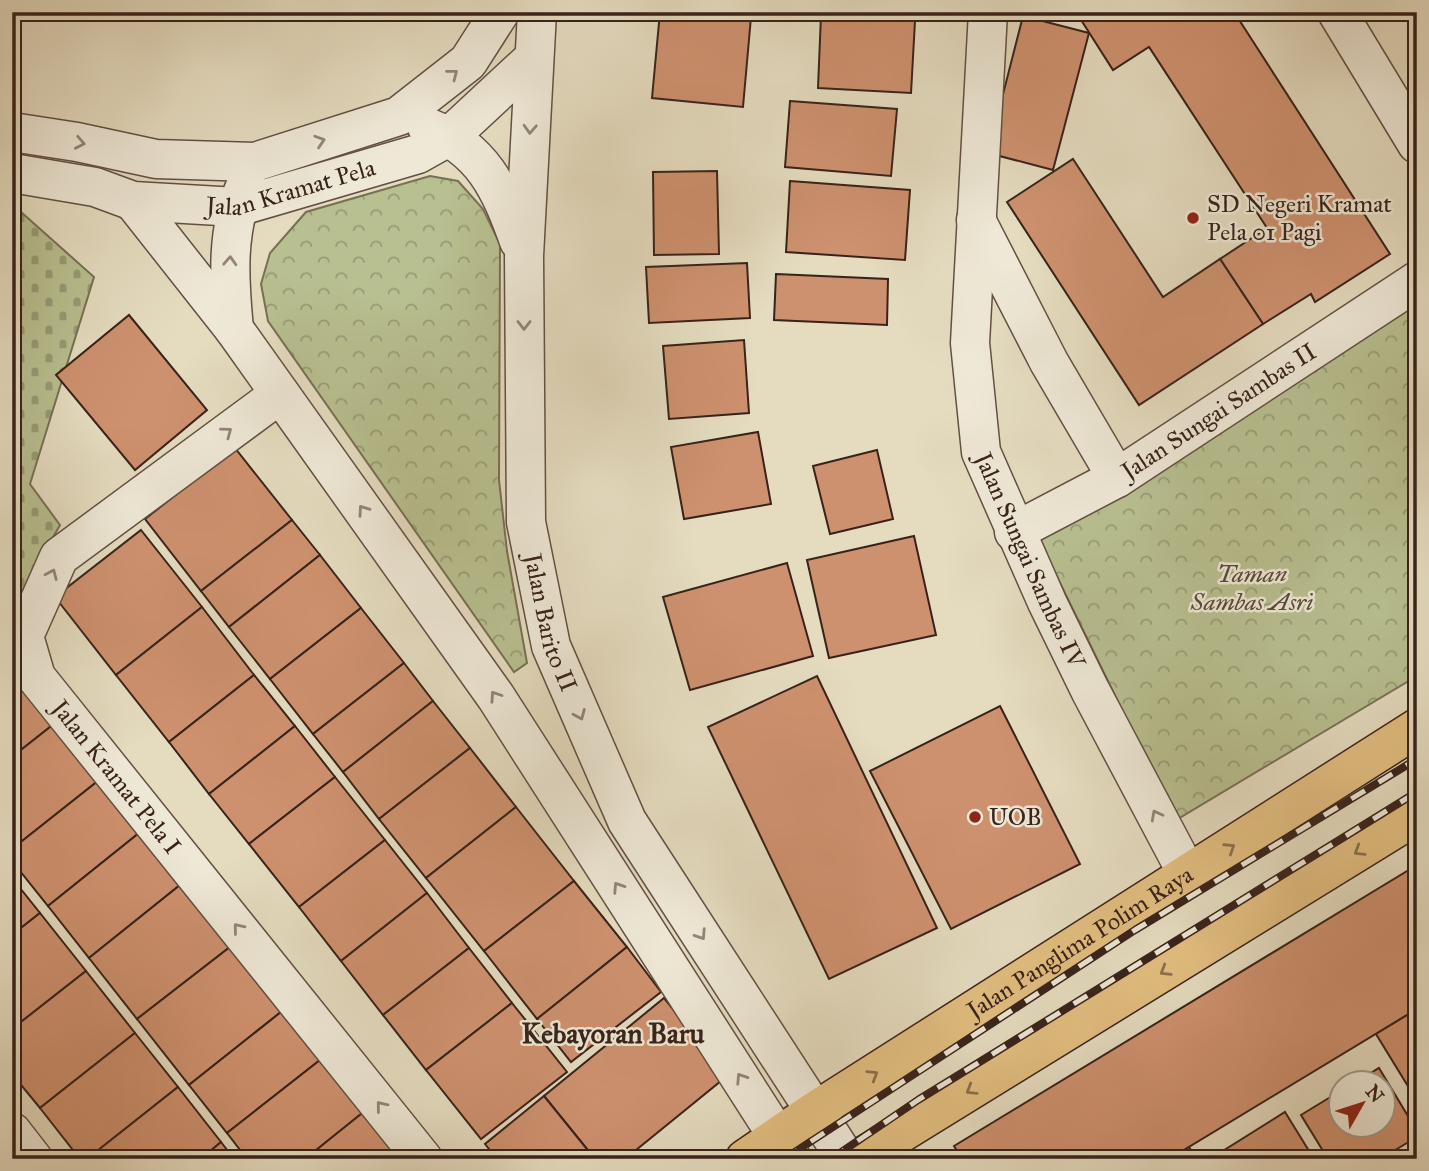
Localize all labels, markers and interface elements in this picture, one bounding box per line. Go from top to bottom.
one-way arrow [445,69,457,82]
one-way arrow [523,124,538,135]
one-way arrow [74,135,86,150]
one-way arrow [313,135,325,149]
street label: Jalan Kramat Pela [202,152,379,222]
place label: SD Negeri Kramat Pela 01 Pagi [1207,189,1392,247]
marker: SD Negeri Kramat Pela 01 Pagi [1185,210,1201,226]
one-way arrow [222,256,237,267]
one-way arrow [516,320,532,330]
street label: Jalan Sungai Sambas II [1113,336,1322,488]
one-way arrow [219,428,232,441]
street label: Jalan Sungai Sambas IV [967,445,1093,674]
one-way arrow [359,505,371,518]
street label: Jalan Barito II [517,548,584,696]
park label: Taman Sambas Asri [1190,559,1313,617]
one-way arrow [44,568,58,581]
one-way arrow [490,690,503,703]
street label: Jalan Kramat Pela I [43,691,187,860]
one-way arrow [572,708,586,720]
place label: UOB [989,802,1042,832]
marker: UOB [967,809,983,825]
one-way arrow [1151,810,1165,822]
one-way arrow [1223,843,1236,856]
one-way arrow [1353,843,1366,856]
street label: Jalan Panglima Polim Raya [959,859,1199,1027]
one-way arrow [613,881,626,894]
one-way arrow [234,924,246,937]
one-way arrow [693,927,706,940]
one-way arrow [1160,962,1173,975]
district label: Kebayoran Baru [522,1016,704,1051]
one-way arrow [865,1070,878,1083]
north arrow [1328,1070,1398,1140]
one-way arrow [737,1073,749,1086]
text: N [1361,1080,1389,1107]
one-way arrow [966,1081,979,1094]
one-way arrow [376,1101,389,1113]

